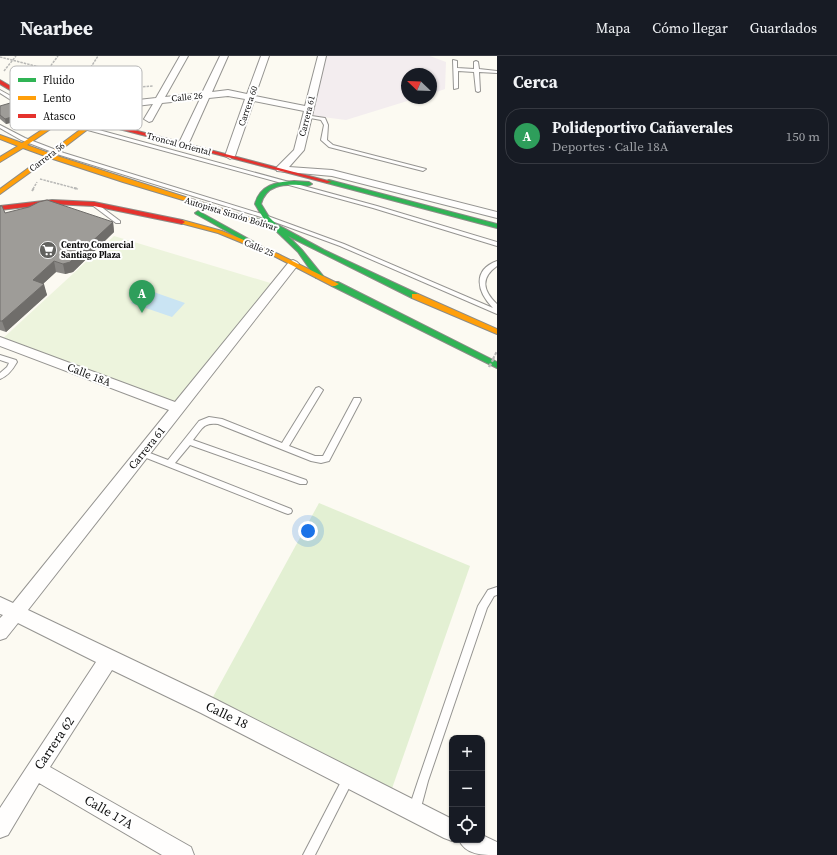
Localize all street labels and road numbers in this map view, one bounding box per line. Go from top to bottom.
street label: Carrera 60 [236,84,261,128]
street label: Calle 26 [171,89,204,105]
street label: Carrera 61 [296,94,318,138]
street label: Troncal Oriental [146,130,213,158]
street label: Carrera 56 [27,139,68,174]
street label: Autopista Simón Bolívar [183,194,279,234]
street label: Calle 25 [242,236,276,260]
street label: Calle 18A [65,360,114,390]
street label: Carrera 61 [125,423,169,473]
street label: Calle 18 [203,697,251,733]
street label: Carrera 62 [30,713,78,773]
street label: Calle 17A [81,791,137,833]

